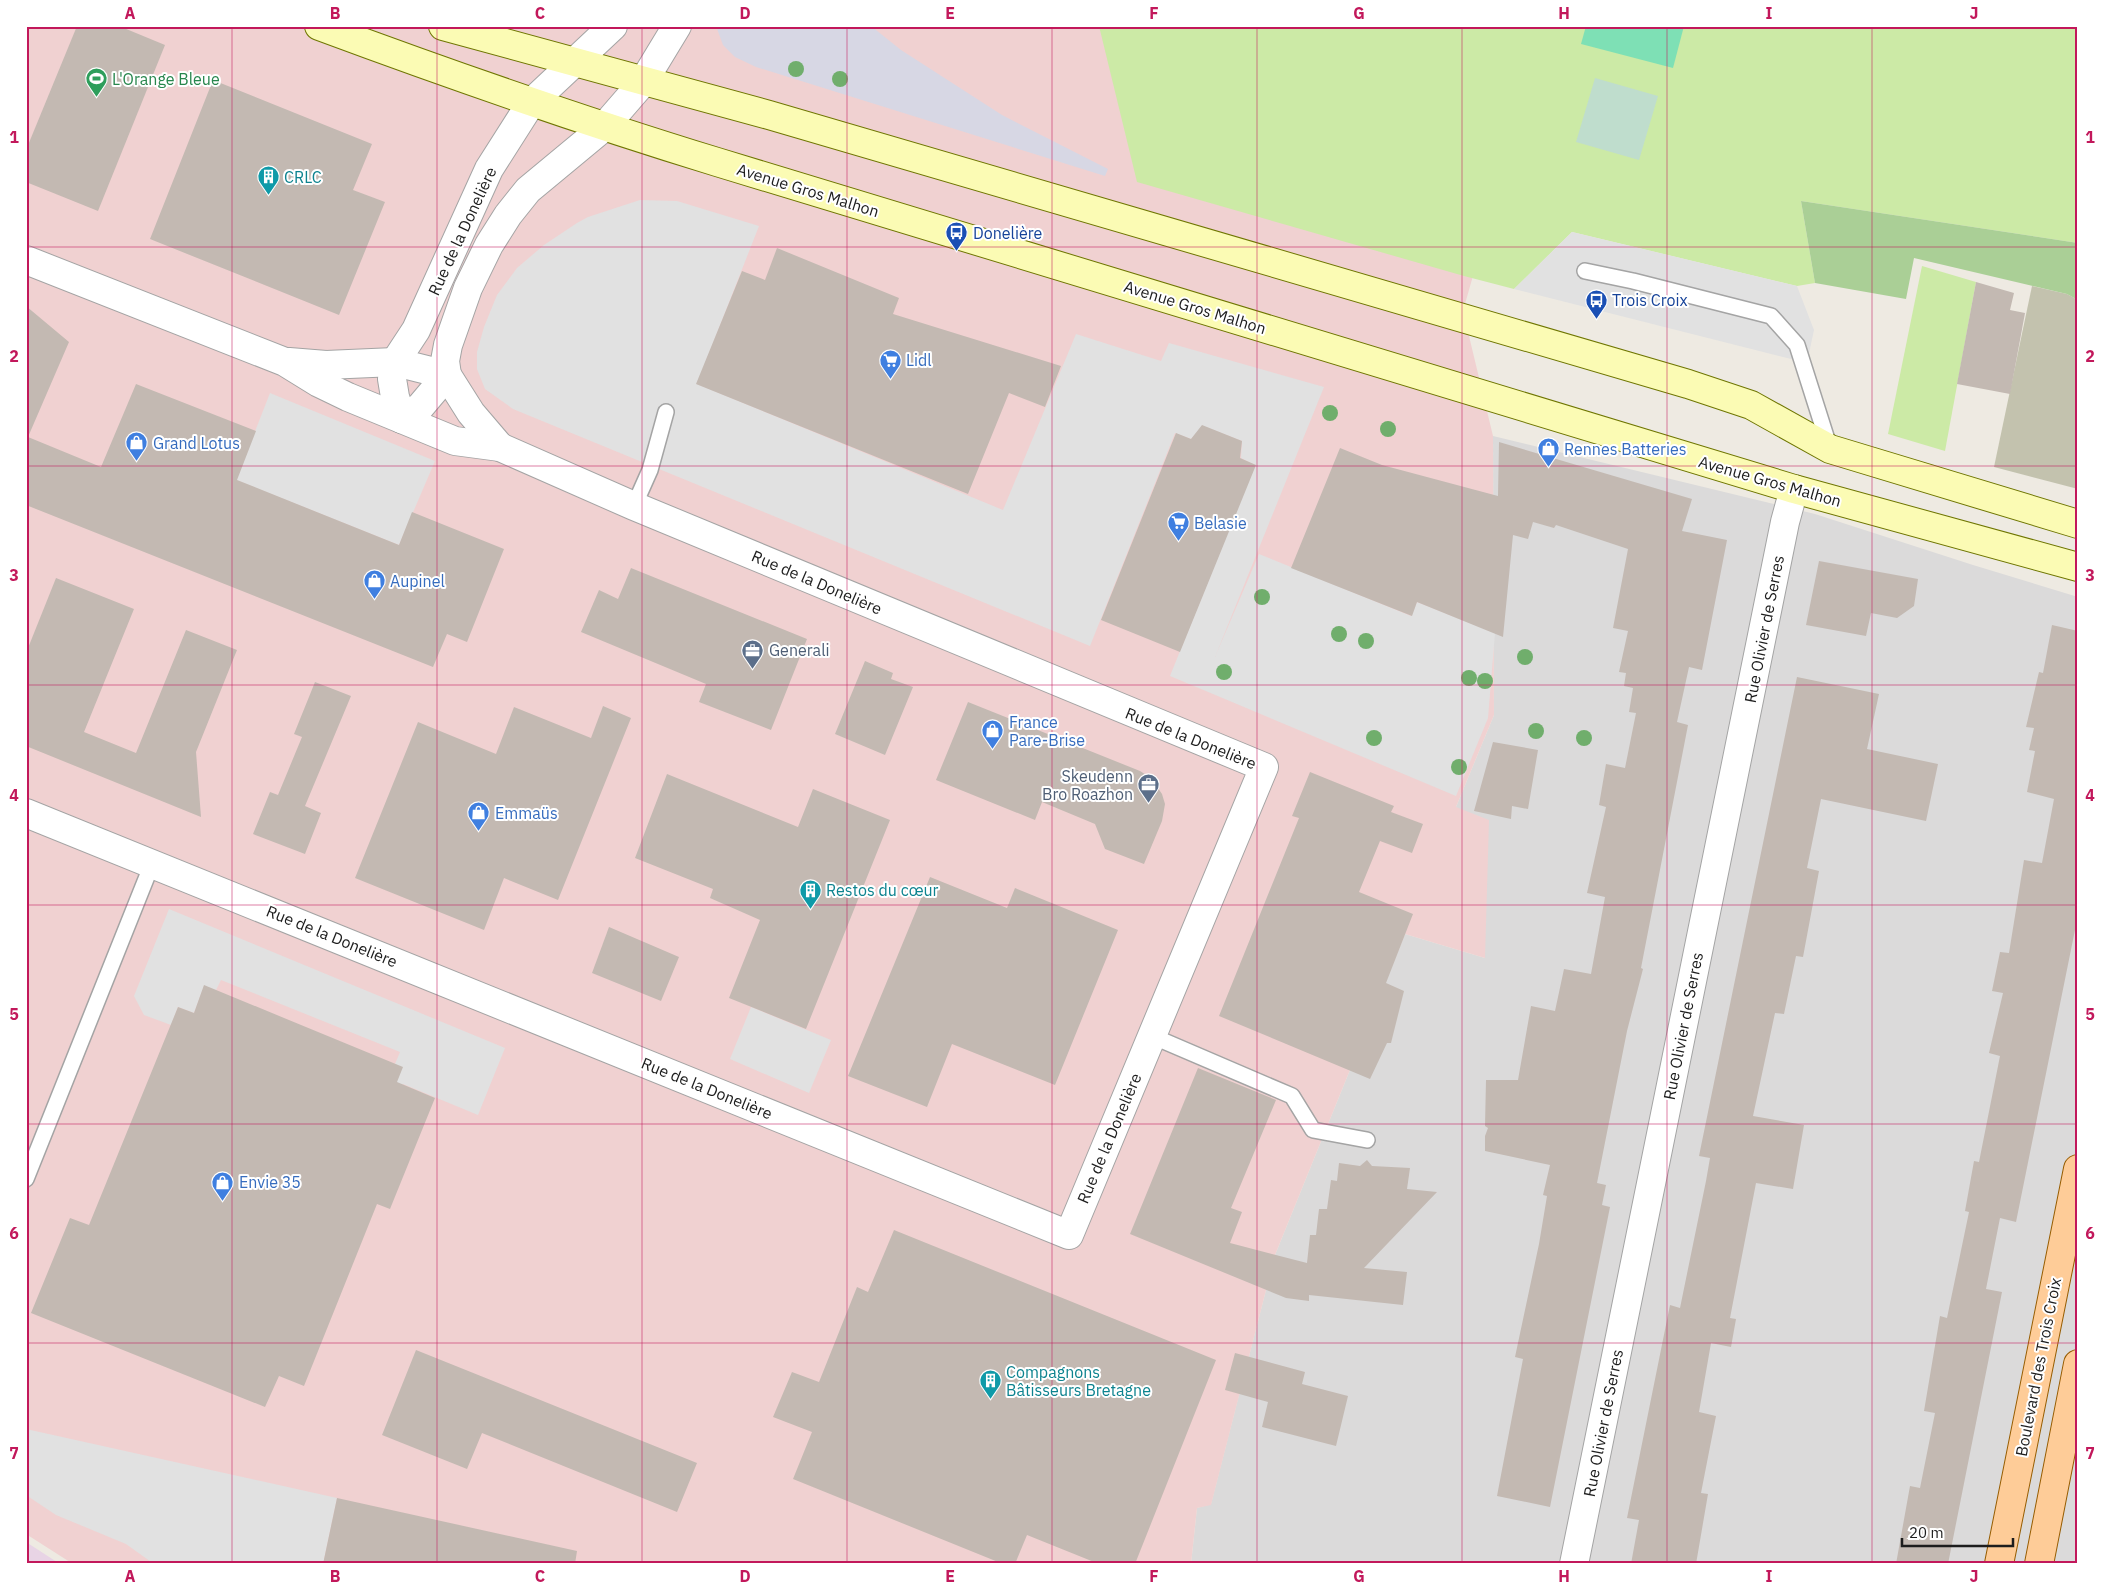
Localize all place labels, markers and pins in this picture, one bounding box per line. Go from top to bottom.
sports icon: L'Orange Bleue [84,67,108,98]
place label: L'Orange Bleue [112,69,220,89]
building icon: CRLC [256,165,280,196]
place label: CRLC [284,167,322,187]
bus stop icon: Donelière [945,221,969,252]
place label: Donelière [973,223,1042,243]
bus stop icon: Trois Croix [1584,288,1608,319]
place label: Trois Croix [1612,290,1688,310]
supermarket icon: Lidl [878,348,902,379]
place label: Lidl [906,350,932,370]
shop icon: Grand Lotus [125,431,149,462]
place label: Grand Lotus [153,433,240,453]
shop icon: Rennes Batteries [1536,437,1560,468]
place label: Rennes Batteries [1564,439,1687,459]
supermarket icon: Belasie [1166,511,1190,542]
place label: Belasie [1194,513,1247,533]
shop icon: Aupinel [362,569,386,600]
place label: Aupinel [390,571,445,591]
office icon: Generali [741,638,765,669]
place label: Generali [769,640,829,660]
place label: France Pare-Brise [1009,712,1085,750]
shop icon: France Pare-Brise [981,719,1005,750]
place label: Skeudenn Bro Roazhon [1042,766,1133,804]
office icon: Skeudenn Bro Roazhon [1137,773,1161,804]
shop icon: Emmaüs [467,801,491,832]
place label: Emmaüs [495,803,558,823]
building icon: Restos du cœur [798,878,822,909]
place label: Restos du cœur [826,880,939,900]
shop icon: Envie 35 [211,1170,235,1201]
place label: Envie 35 [239,1172,301,1192]
place label: Compagnons Bâtisseurs Bretagne [1006,1362,1151,1400]
building icon: Compagnons Bâtisseurs Bretagne [978,1369,1002,1400]

